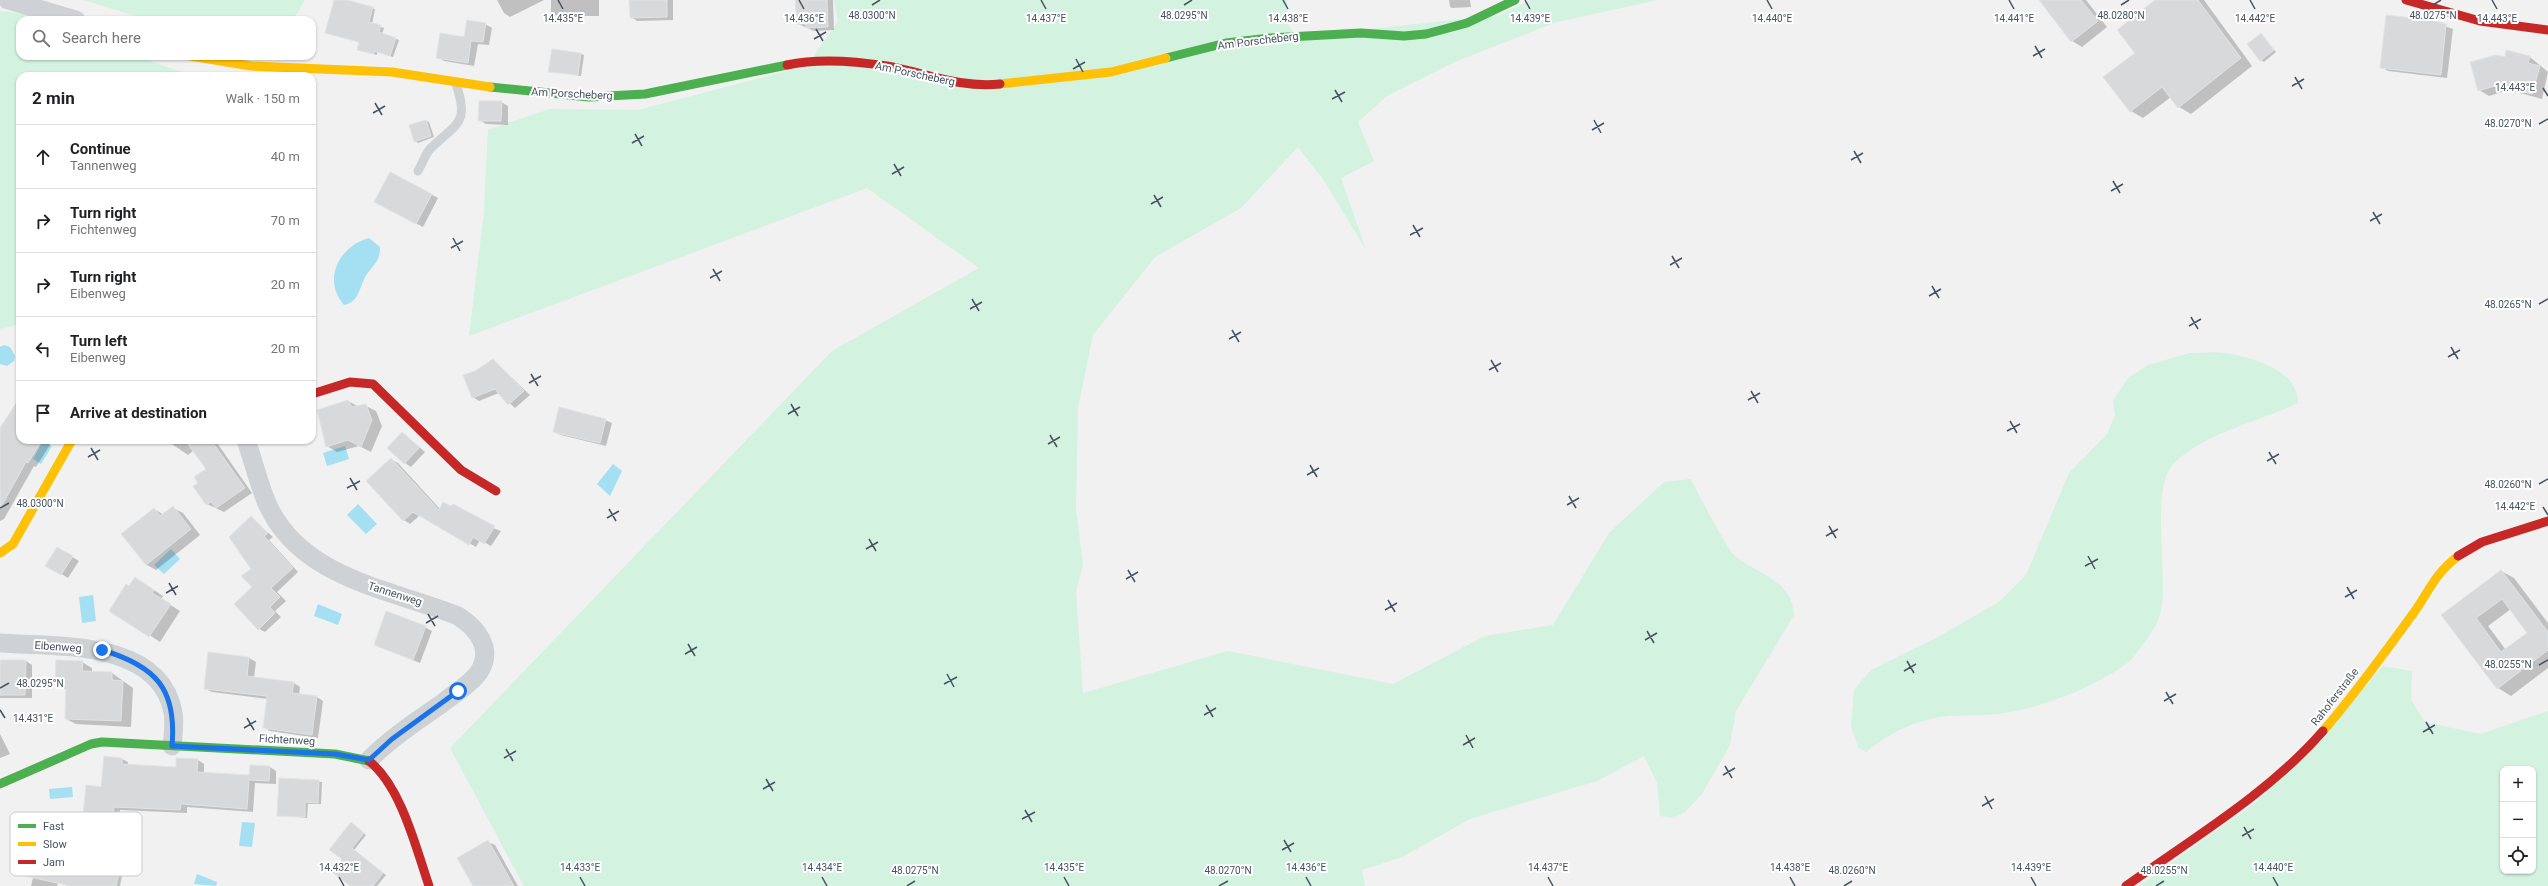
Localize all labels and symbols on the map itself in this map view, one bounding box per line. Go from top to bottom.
text: 48.0300°N [848,10,896,21]
text: 48.0295°N [1160,10,1208,21]
text: 48.0280°N [2097,10,2145,21]
text: 48.0275°N [2409,10,2457,21]
text: 14.435°E [543,13,583,24]
text: 14.436°E [784,13,824,24]
text: 14.437°E [1026,13,1066,24]
text: 14.438°E [1268,13,1308,24]
text: 14.439°E [1510,13,1550,24]
text: 14.440°E [1752,13,1792,24]
text: 14.441°E [1994,13,2034,24]
text: 14.442°E [2235,13,2275,24]
text: 14.443°E [2477,13,2517,24]
street label: Am Porscheberg [1217,30,1299,52]
street label: Am Porscheberg [874,59,956,89]
text: 14.443°E [2495,82,2535,93]
street label: Am Porscheberg [531,85,613,103]
text: 48.0270°N [2484,118,2532,129]
text: 48.0265°N [2484,299,2532,310]
text: 48.0260°N [2484,479,2532,490]
text: 48.0300°N [16,498,64,509]
text: 14.442°E [2495,501,2535,512]
street label: Tannenweg [366,579,424,609]
street label: Eibenweg [34,639,82,655]
route end [93,641,111,659]
text: 48.0255°N [2484,659,2532,670]
street label: Rahoferstraße [2308,665,2362,728]
text: 48.0295°N [16,678,64,689]
route start [449,682,467,700]
text: 14.431°E [13,713,53,724]
street label: Fichtenweg [259,732,315,748]
legend [10,812,142,876]
text: Fast [43,820,65,833]
text: Slow [43,838,67,851]
text: Jam [43,856,65,869]
text: 14.432°E [319,862,359,873]
text: 14.433°E [560,862,600,873]
text: 14.434°E [802,862,842,873]
text: 14.435°E [1044,862,1084,873]
text: 14.436°E [1286,862,1326,873]
text: 14.437°E [1528,862,1568,873]
text: 14.438°E [1770,862,1810,873]
text: 14.439°E [2011,862,2051,873]
text: 14.440°E [2253,862,2293,873]
text: 48.0275°N [891,865,939,876]
text: 48.0270°N [1204,865,1252,876]
text: 48.0260°N [1828,865,1876,876]
text: 48.0255°N [2140,865,2188,876]

